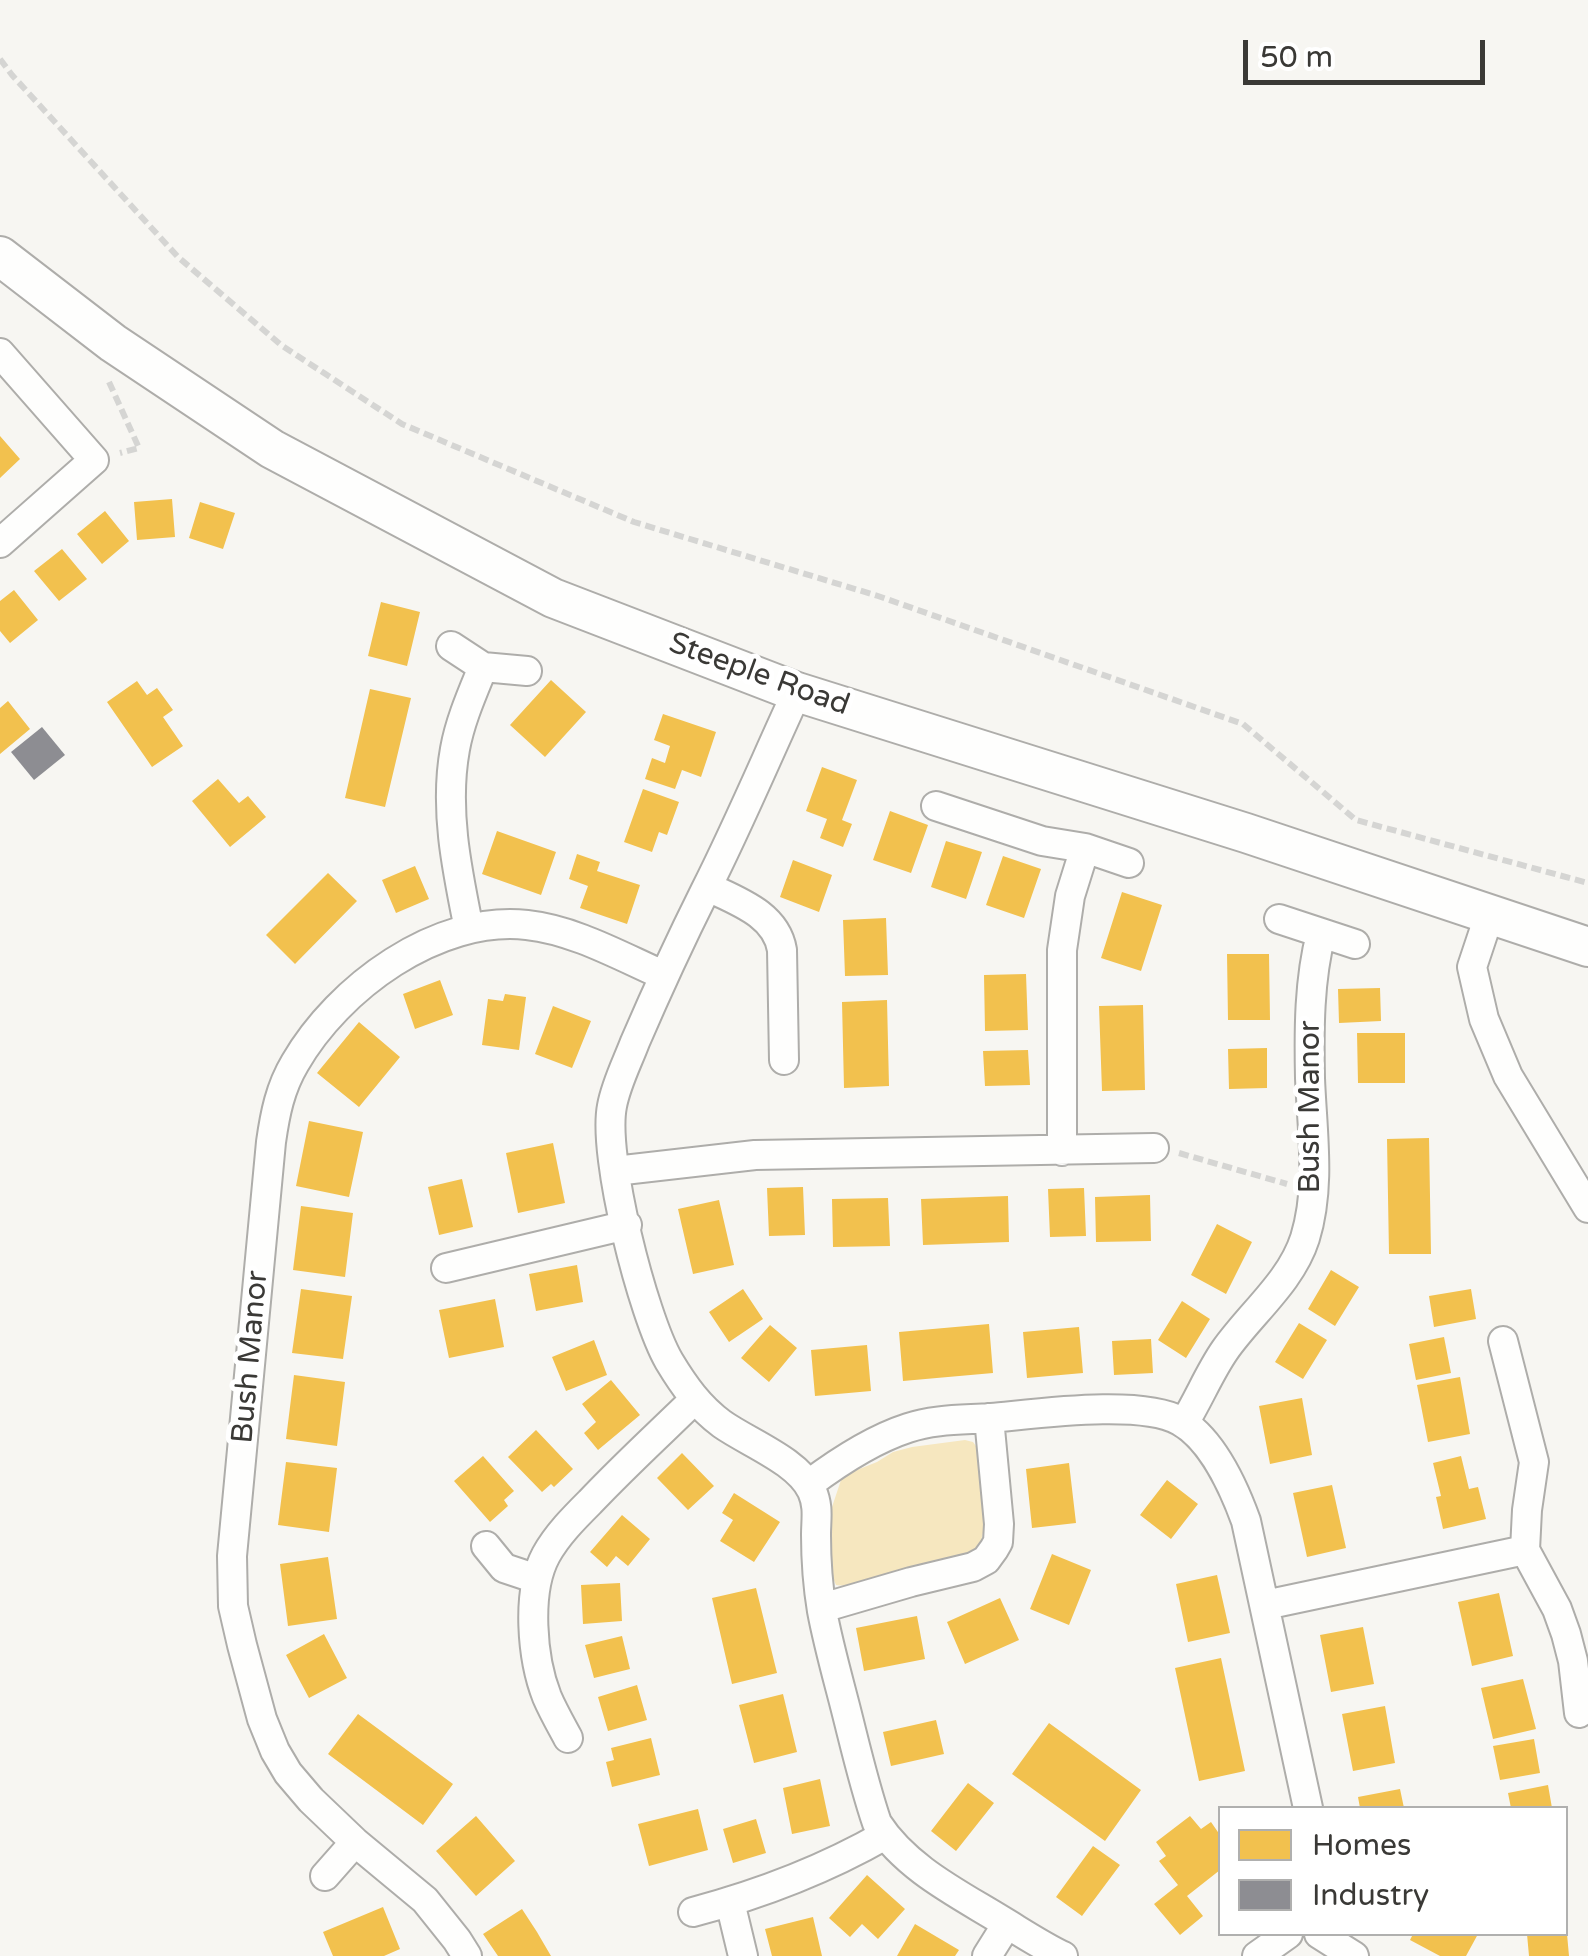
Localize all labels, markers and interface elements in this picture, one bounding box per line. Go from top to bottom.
scale bar [1248,20,1490,82]
text: 50 m [1260,39,1333,76]
street label: Steeple Road [664,626,854,724]
street label: Bush Manor [1293,1020,1329,1194]
street label: Bush Manor [226,1269,276,1445]
legend [1218,1806,1568,1936]
text: Homes [1312,1827,1411,1864]
text: Industry [1312,1877,1429,1914]

